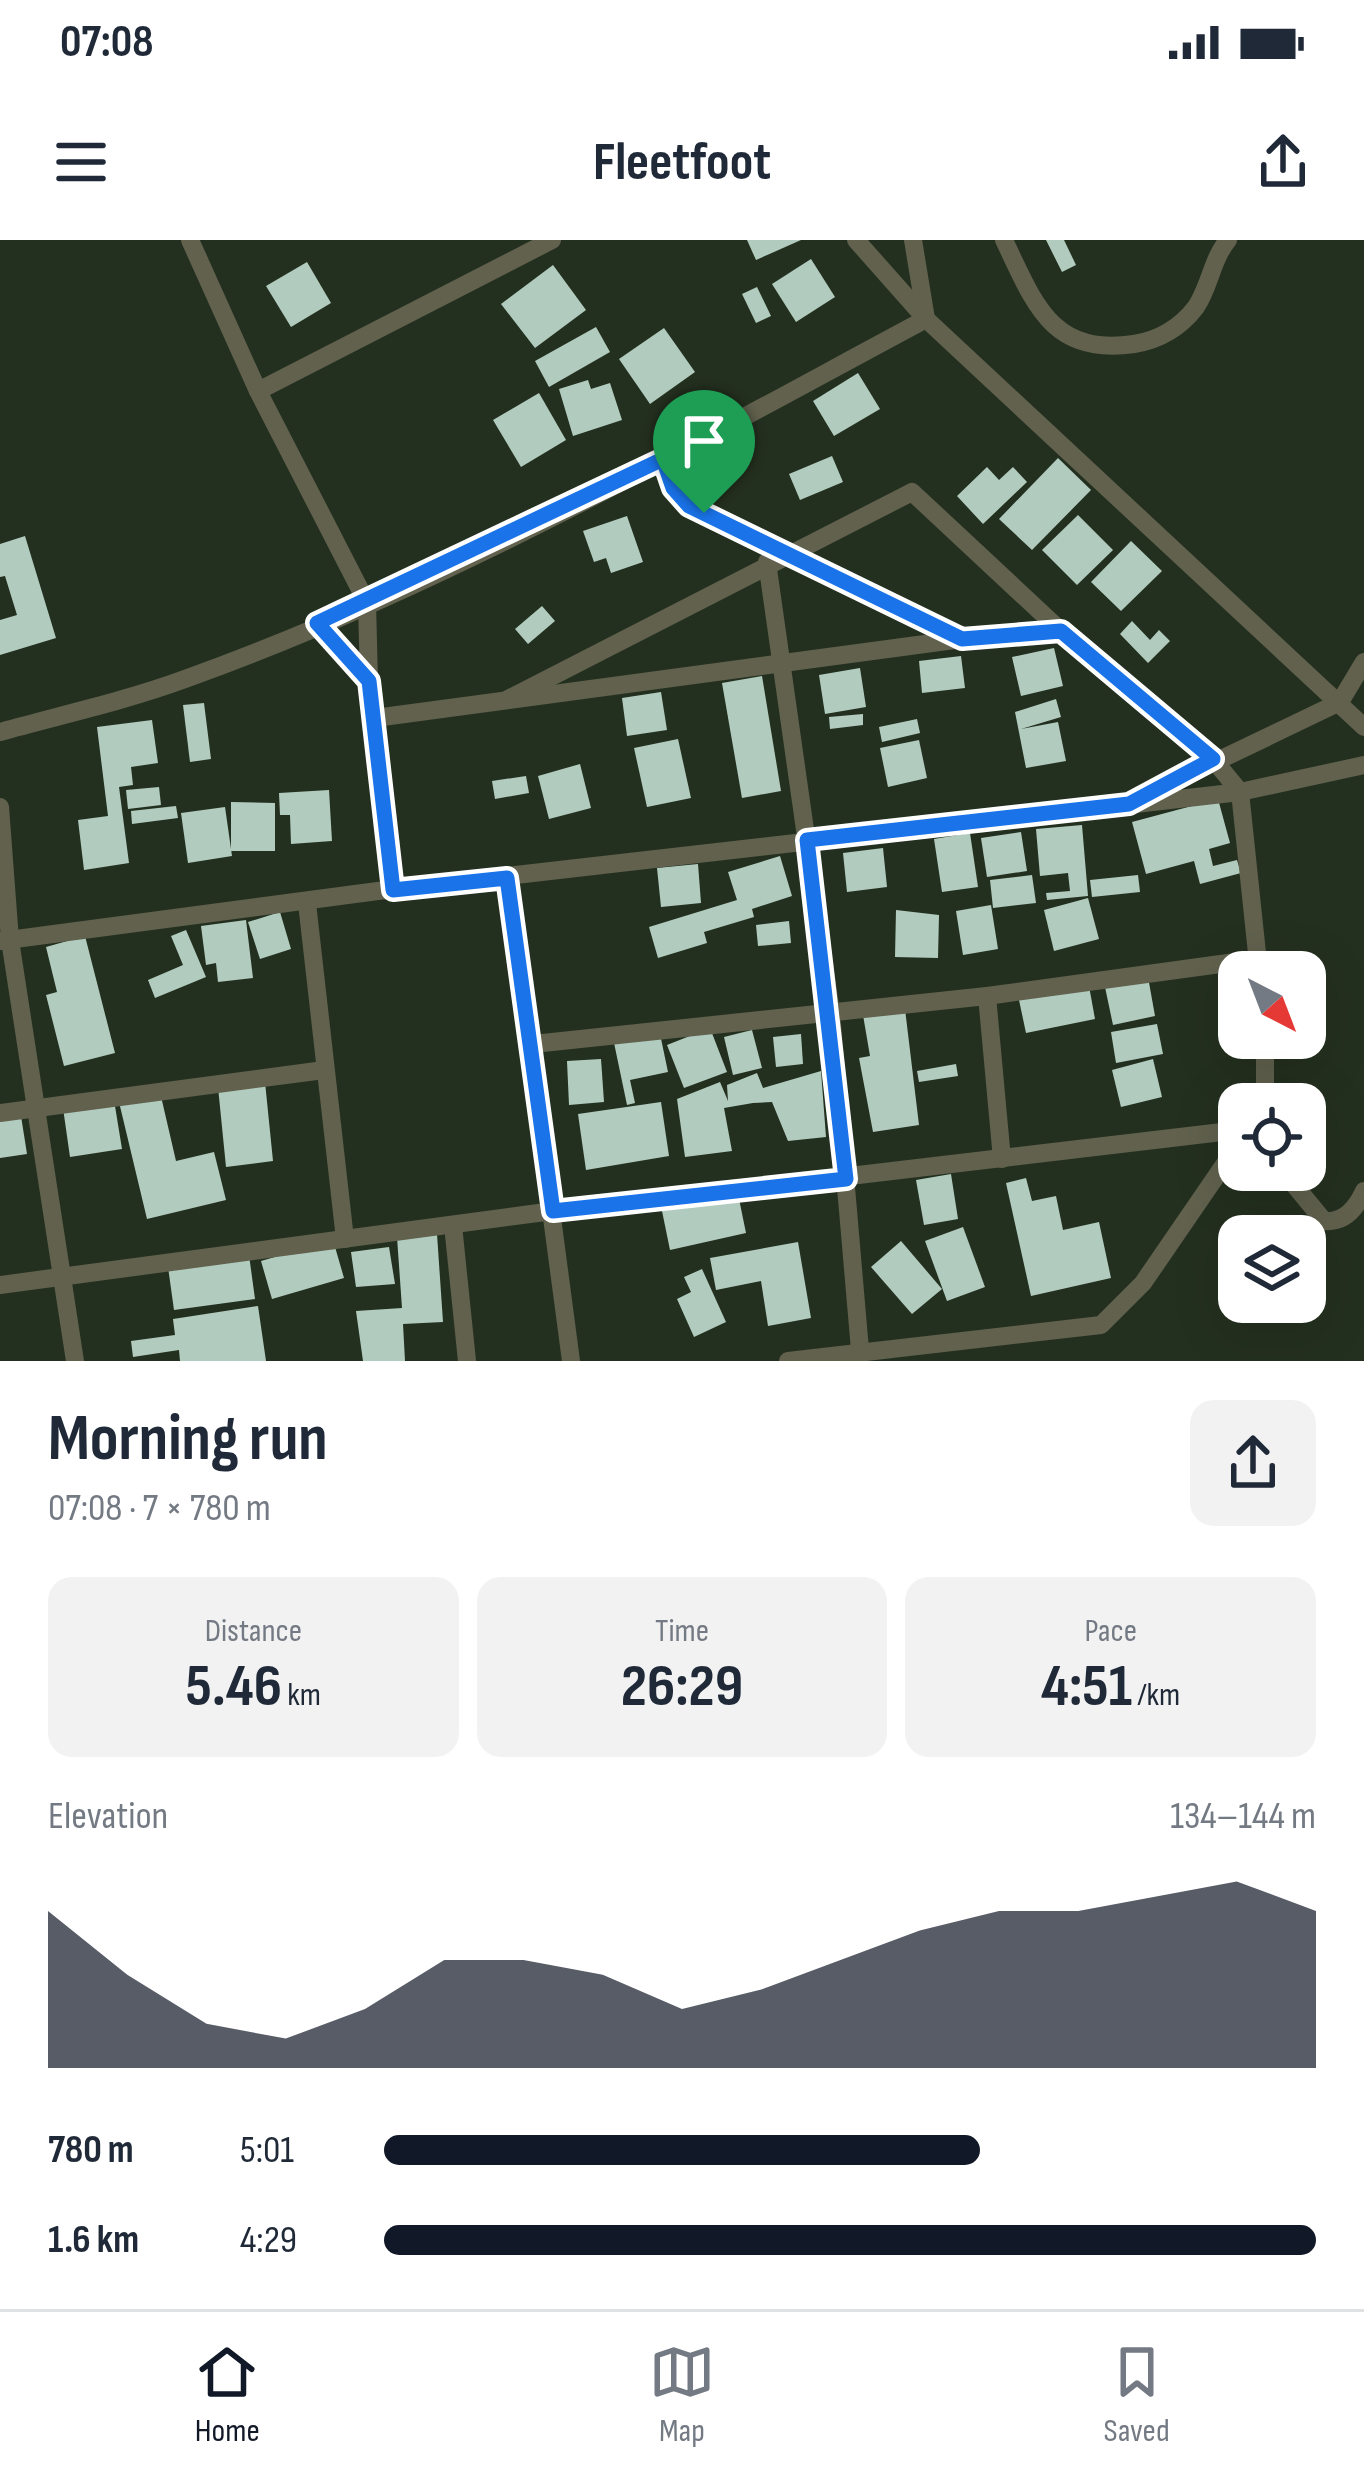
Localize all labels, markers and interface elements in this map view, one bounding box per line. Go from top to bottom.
text: 07:08 [60,15,154,70]
icon: menu [48,129,114,195]
icon: share [1250,129,1316,195]
text: Fleetfoot [593,130,771,195]
pin [653,390,755,513]
icon: arrive [671,408,737,474]
north arrow [1218,951,1326,1059]
map controls [1218,951,1326,1323]
button: locate [1218,1083,1326,1191]
button: layers [1218,1215,1326,1323]
text: Morning run [48,1400,328,1479]
button: share [1190,1400,1316,1526]
text: 07:08 · 7 × 780 m [48,1485,271,1532]
text: Distance [205,1611,302,1651]
text: Time [655,1611,709,1651]
text: Pace [1084,1611,1137,1651]
text: 5.46 [186,1651,282,1723]
text: 26:29 [621,1651,743,1723]
text: 4:51 [1041,1651,1132,1723]
text: km [282,1675,321,1715]
text: /km [1132,1675,1180,1715]
text: Elevation [48,1793,168,1840]
text: 134–144 m [1170,1793,1316,1840]
text: 780 m [48,2127,134,2174]
text: 5:01 [240,2127,294,2174]
text: 1.6 km [48,2217,139,2264]
text: 4:29 [240,2217,297,2264]
tab: Home [194,2339,260,2451]
tab: Map [649,2339,715,2451]
tab: Saved [1104,2339,1170,2451]

